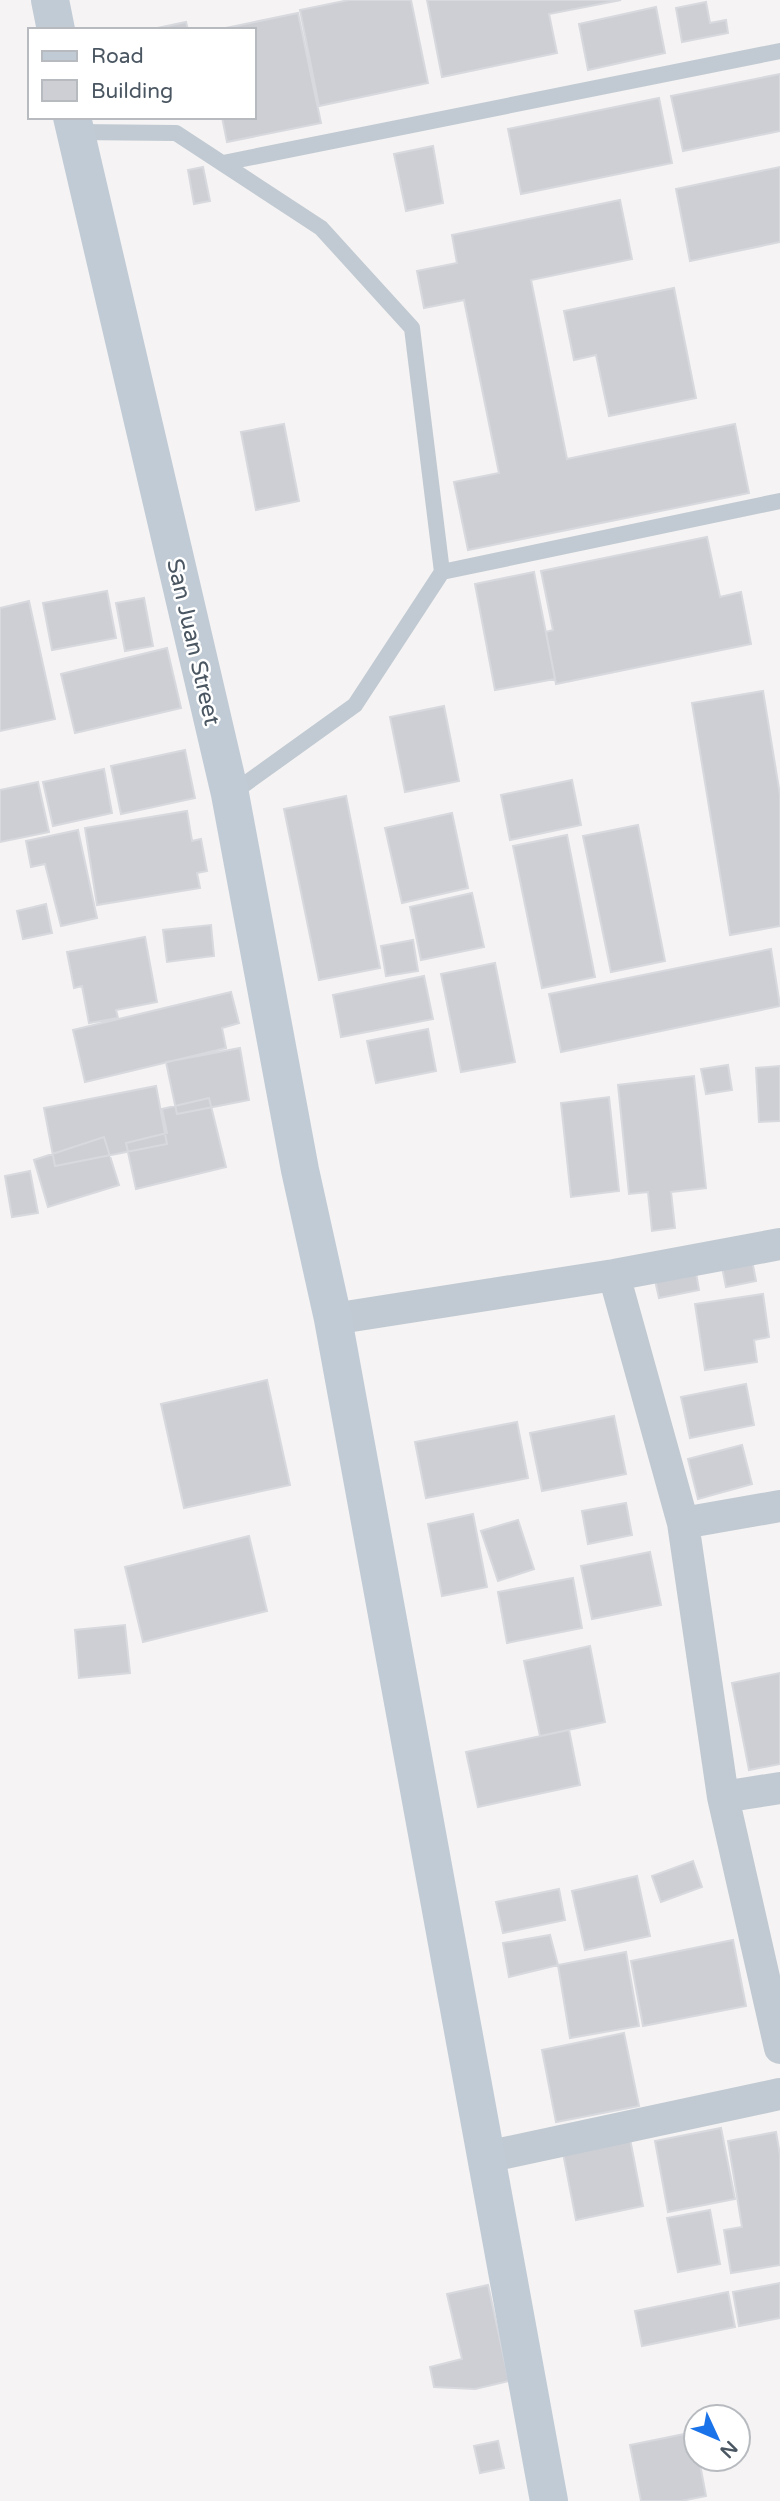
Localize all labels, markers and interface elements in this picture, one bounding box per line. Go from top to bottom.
legend [28,28,256,119]
text: Road [91,44,144,69]
text: Building [91,79,173,104]
street label: San Juan Street [160,556,226,729]
north arrow [682,2403,752,2473]
text: N [715,2436,742,2462]

